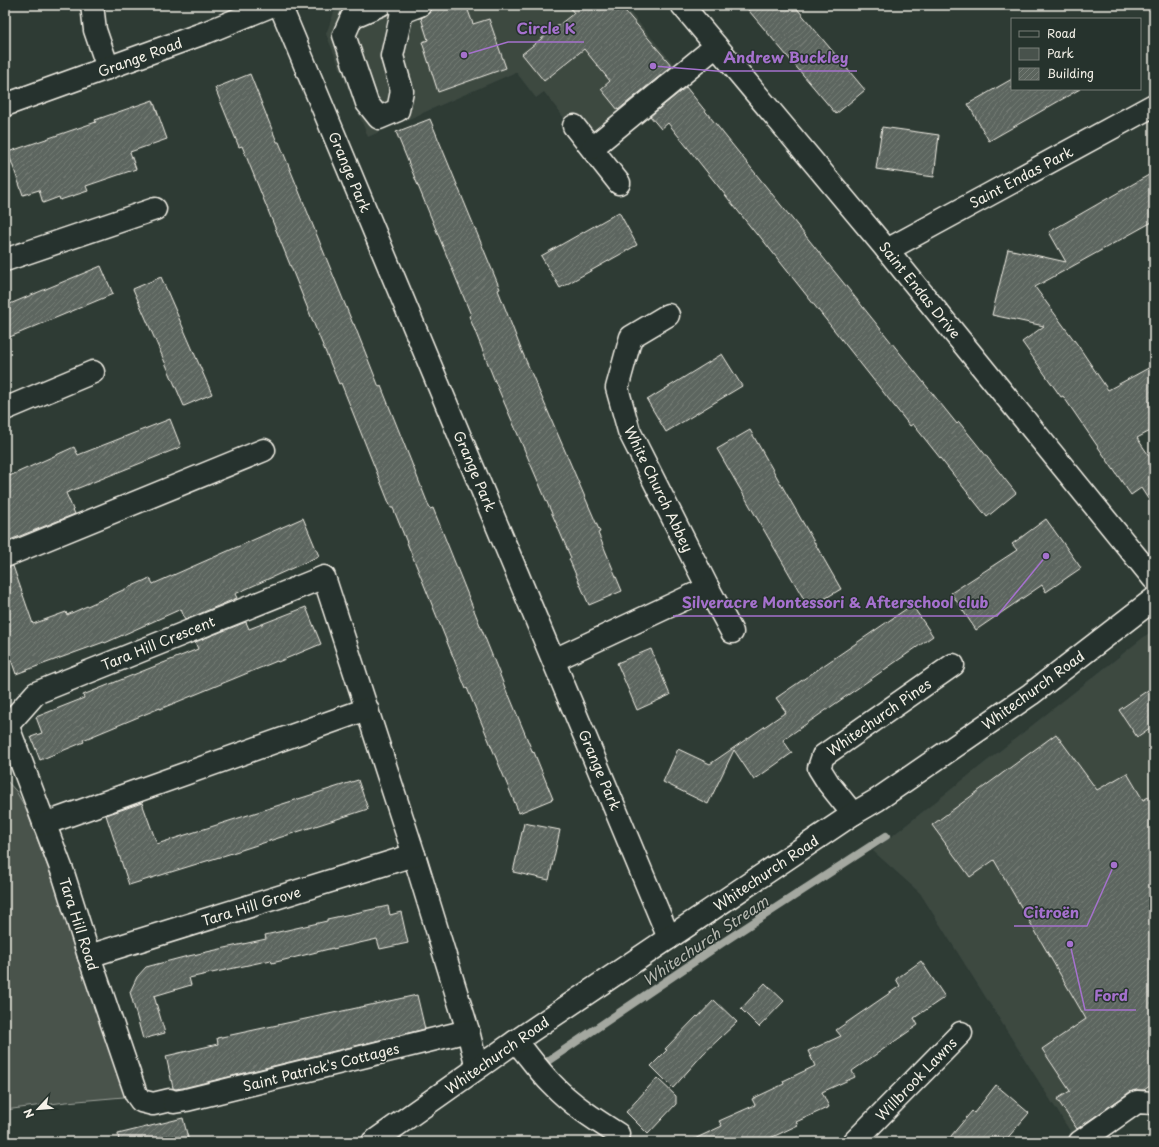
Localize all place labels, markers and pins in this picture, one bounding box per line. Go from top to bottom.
callout: Circle K [508,15,584,42]
callout: Andrew Buckley [716,44,857,71]
callout: Silveracre Montessori & Afterschool club [673,589,997,616]
callout: Citroën [1014,899,1087,926]
callout: Ford [1085,983,1136,1010]

